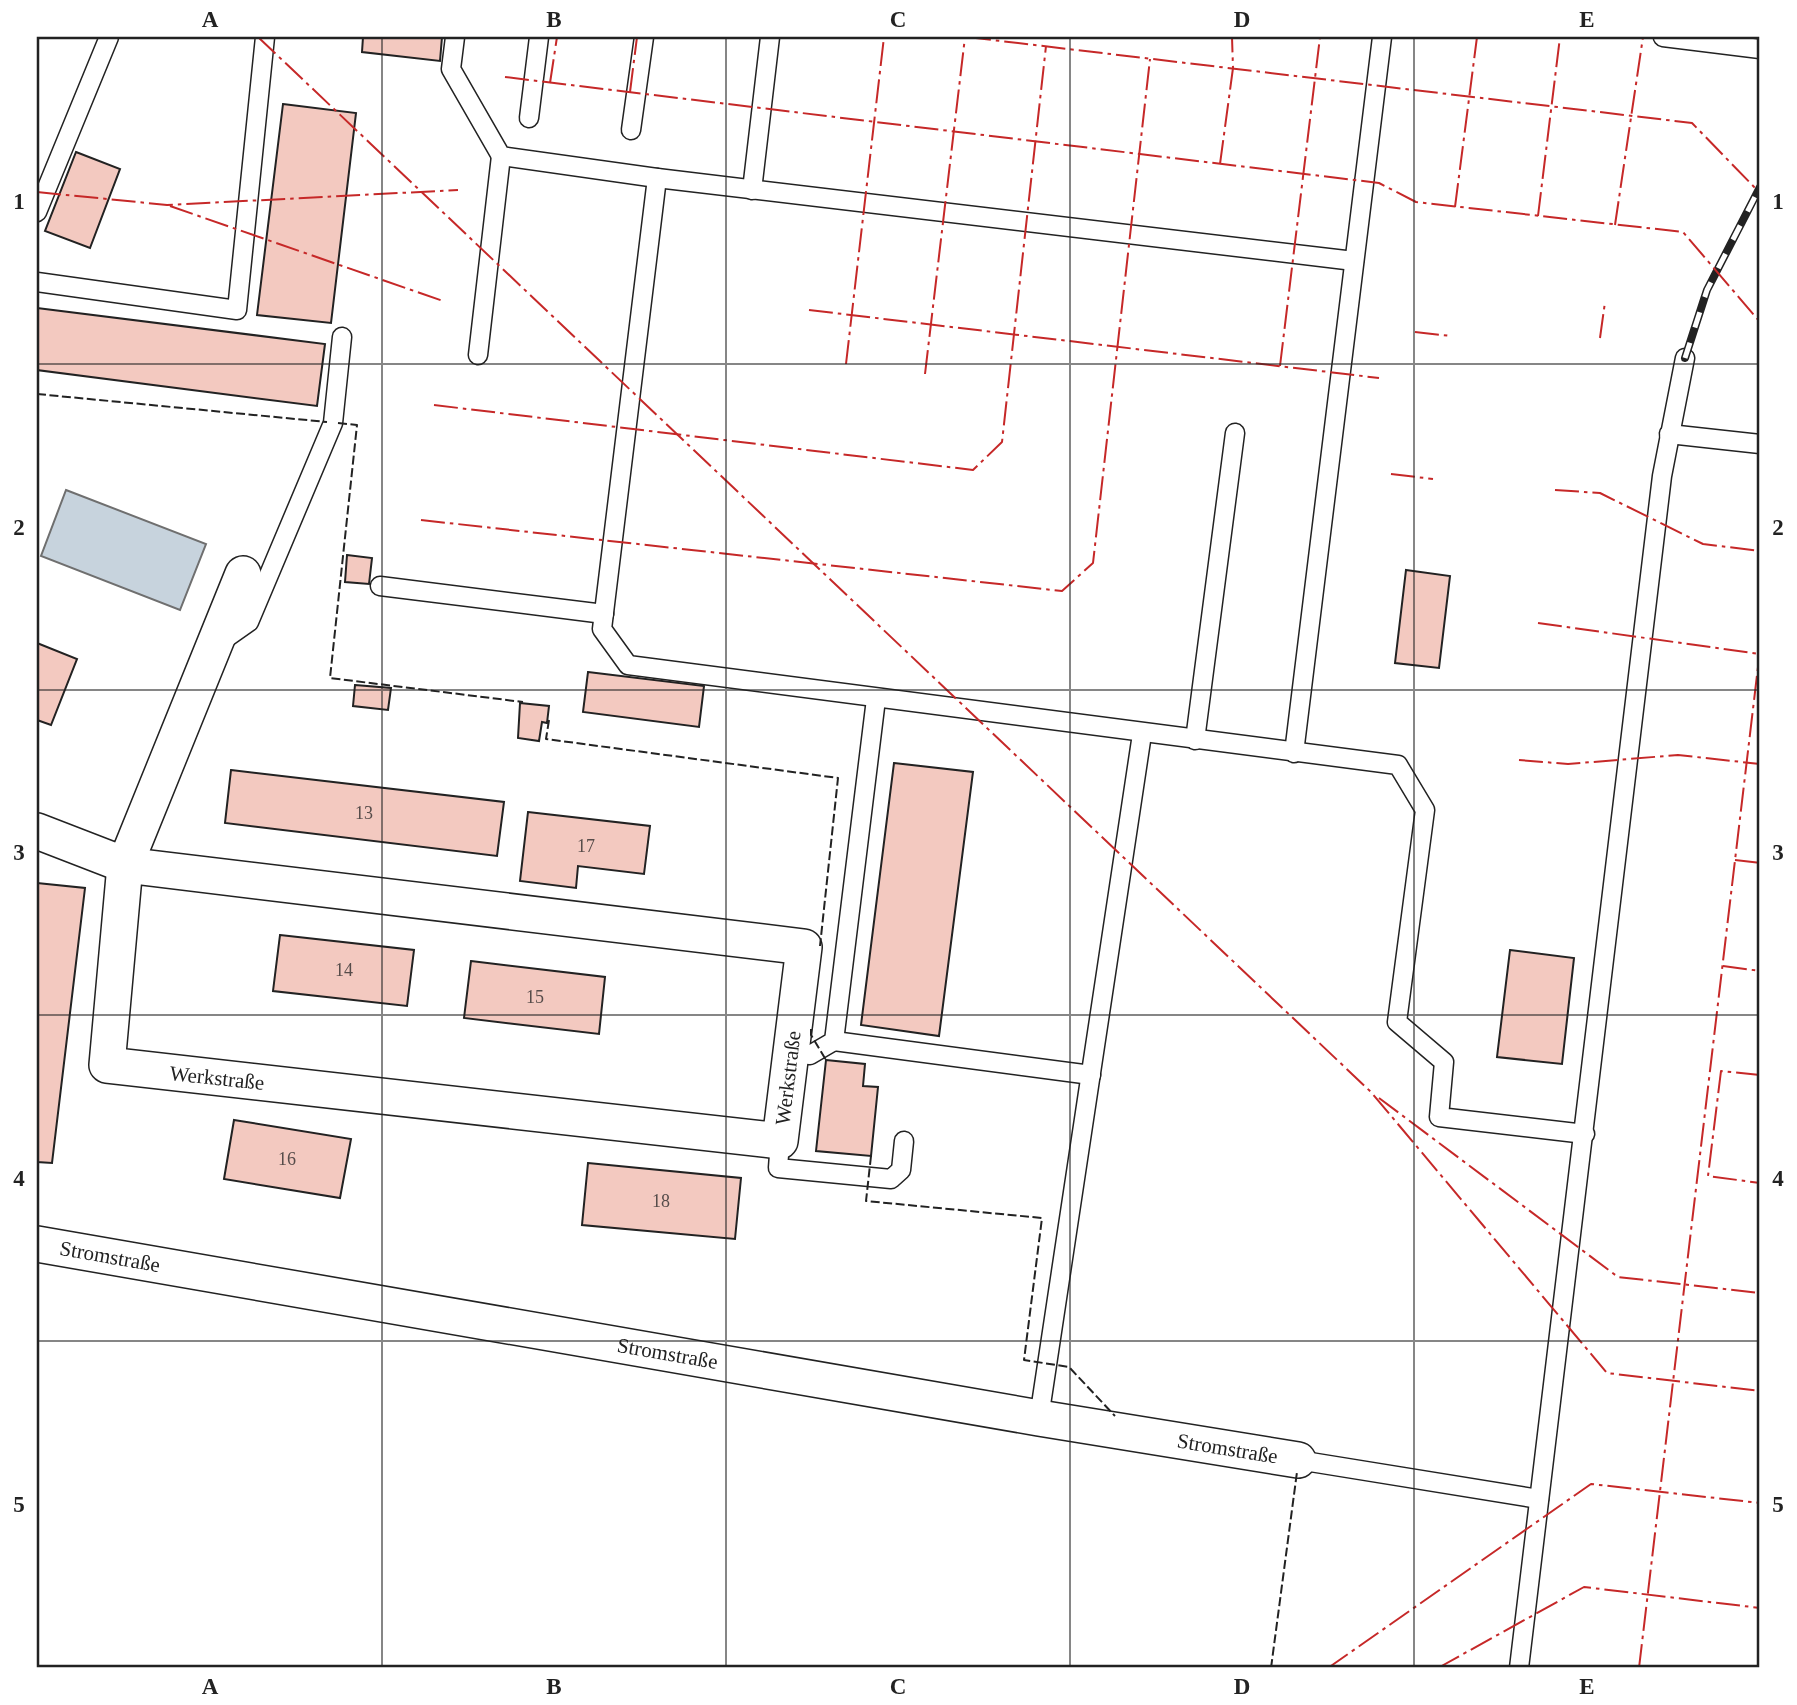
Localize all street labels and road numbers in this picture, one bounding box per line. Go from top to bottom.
street label: Werkstraße [770,1029,806,1127]
street label: Werkstraße [168,1061,266,1095]
street label: Stromstraße [58,1236,162,1277]
street label: Stromstraße [615,1333,720,1374]
street label: Stromstraße [1175,1429,1280,1469]

